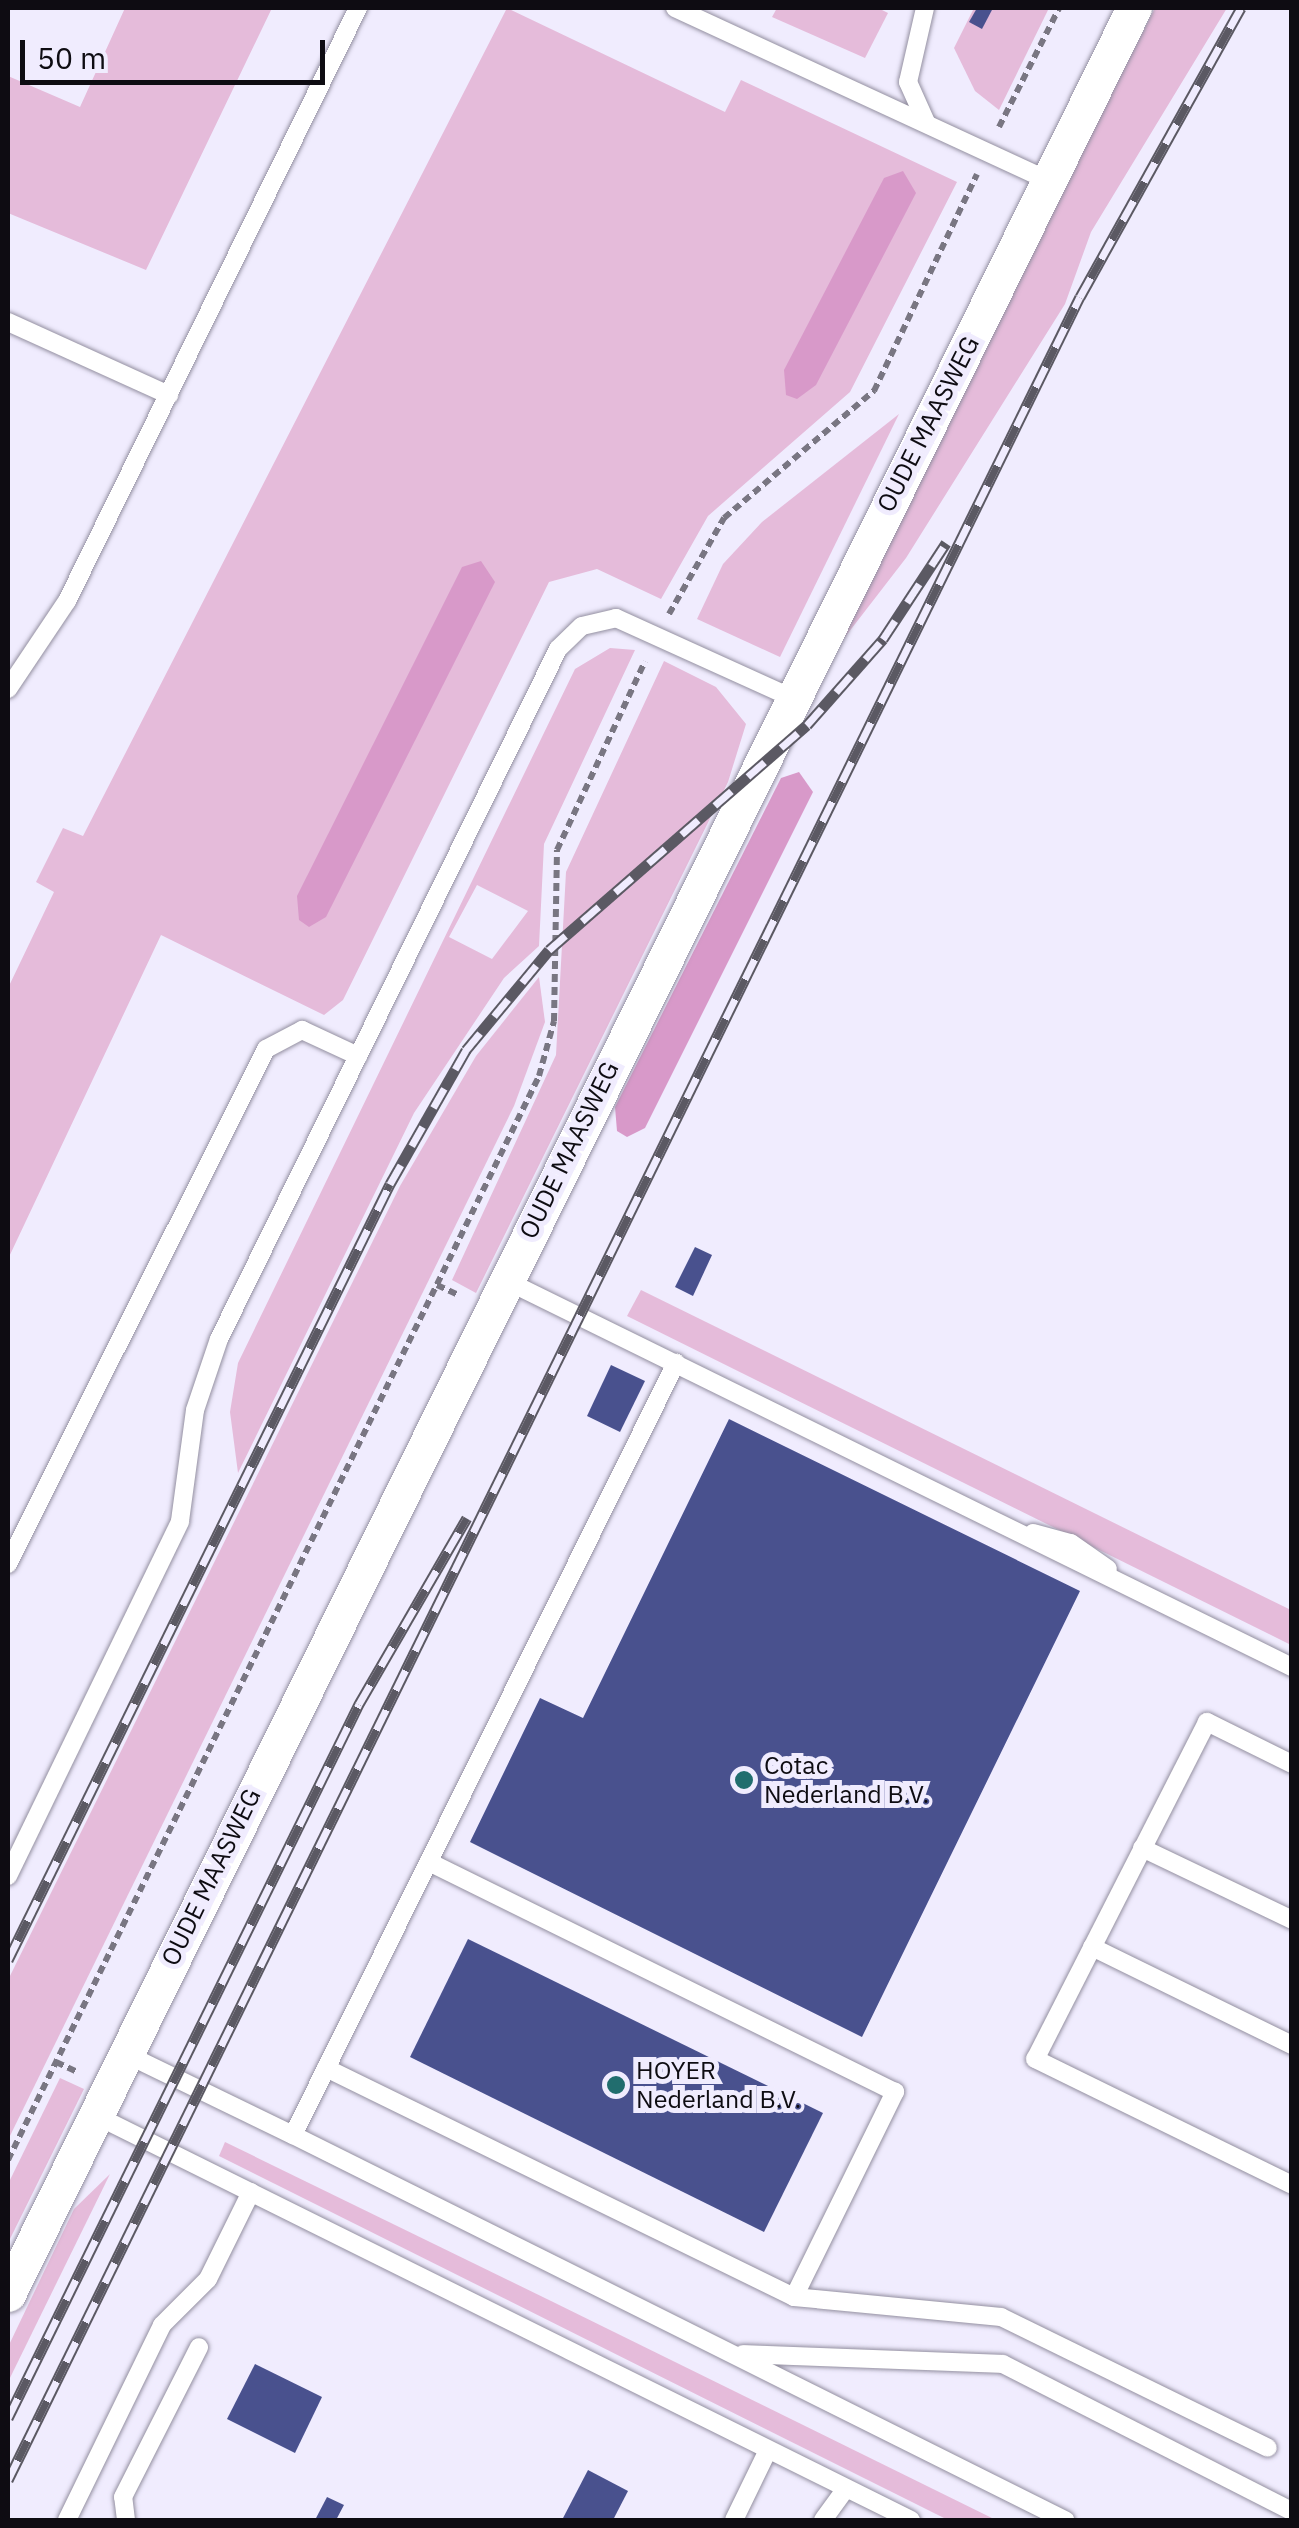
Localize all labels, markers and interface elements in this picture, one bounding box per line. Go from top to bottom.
scale bar [25,20,330,82]
text: 50 m [37,38,106,77]
street label: OUDE MAASWEG [871,331,985,517]
street label: OUDE MAASWEG [513,1056,625,1244]
place label: Cotac Nederland B.V. [764,1751,929,1810]
marker: Cotac Nederland B.V. [733,1769,755,1791]
street label: OUDE MAASWEG [155,1783,267,1971]
place label: HOYER Nederland B.V. [636,2056,801,2115]
marker: HOYER Nederland B.V. [605,2074,627,2096]

